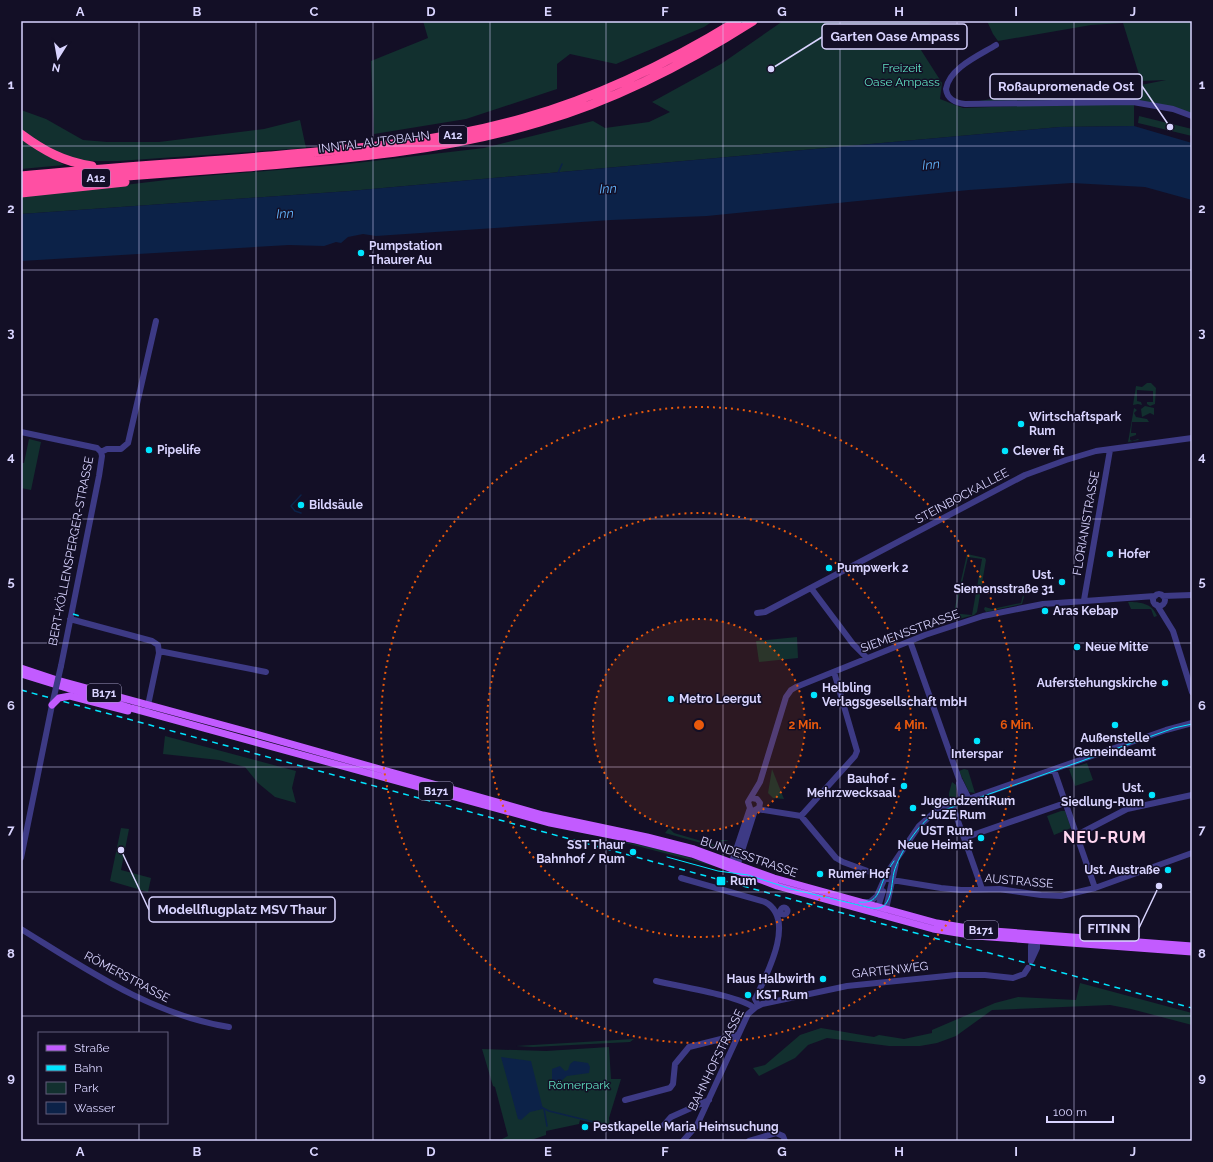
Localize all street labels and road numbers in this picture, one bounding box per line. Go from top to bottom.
road number: A12 [439,126,467,144]
street label: INNTAL AUTOBAHN [317,128,431,156]
road number: A12 [82,169,110,187]
street label: BERT-KÖLLENSPERGER-STRASSE [46,455,96,647]
street label: STEINBOCKALLEE [913,465,1011,527]
street label: FLORIANISTRASSE [1070,470,1102,576]
street label: SIEMENSSTRASSE [859,607,961,655]
road number: B171 [87,684,121,702]
road number: B171 [419,782,453,800]
street label: BUNDESSTRASSE [699,834,799,880]
street label: AUSTRASSE [984,871,1054,891]
road number: B171 [964,921,998,939]
street label: RÖMERSTRASSE [82,949,172,1005]
street label: GARTENWEG [851,959,929,981]
street label: BAHNHOFSTRASSE [685,1007,747,1113]

